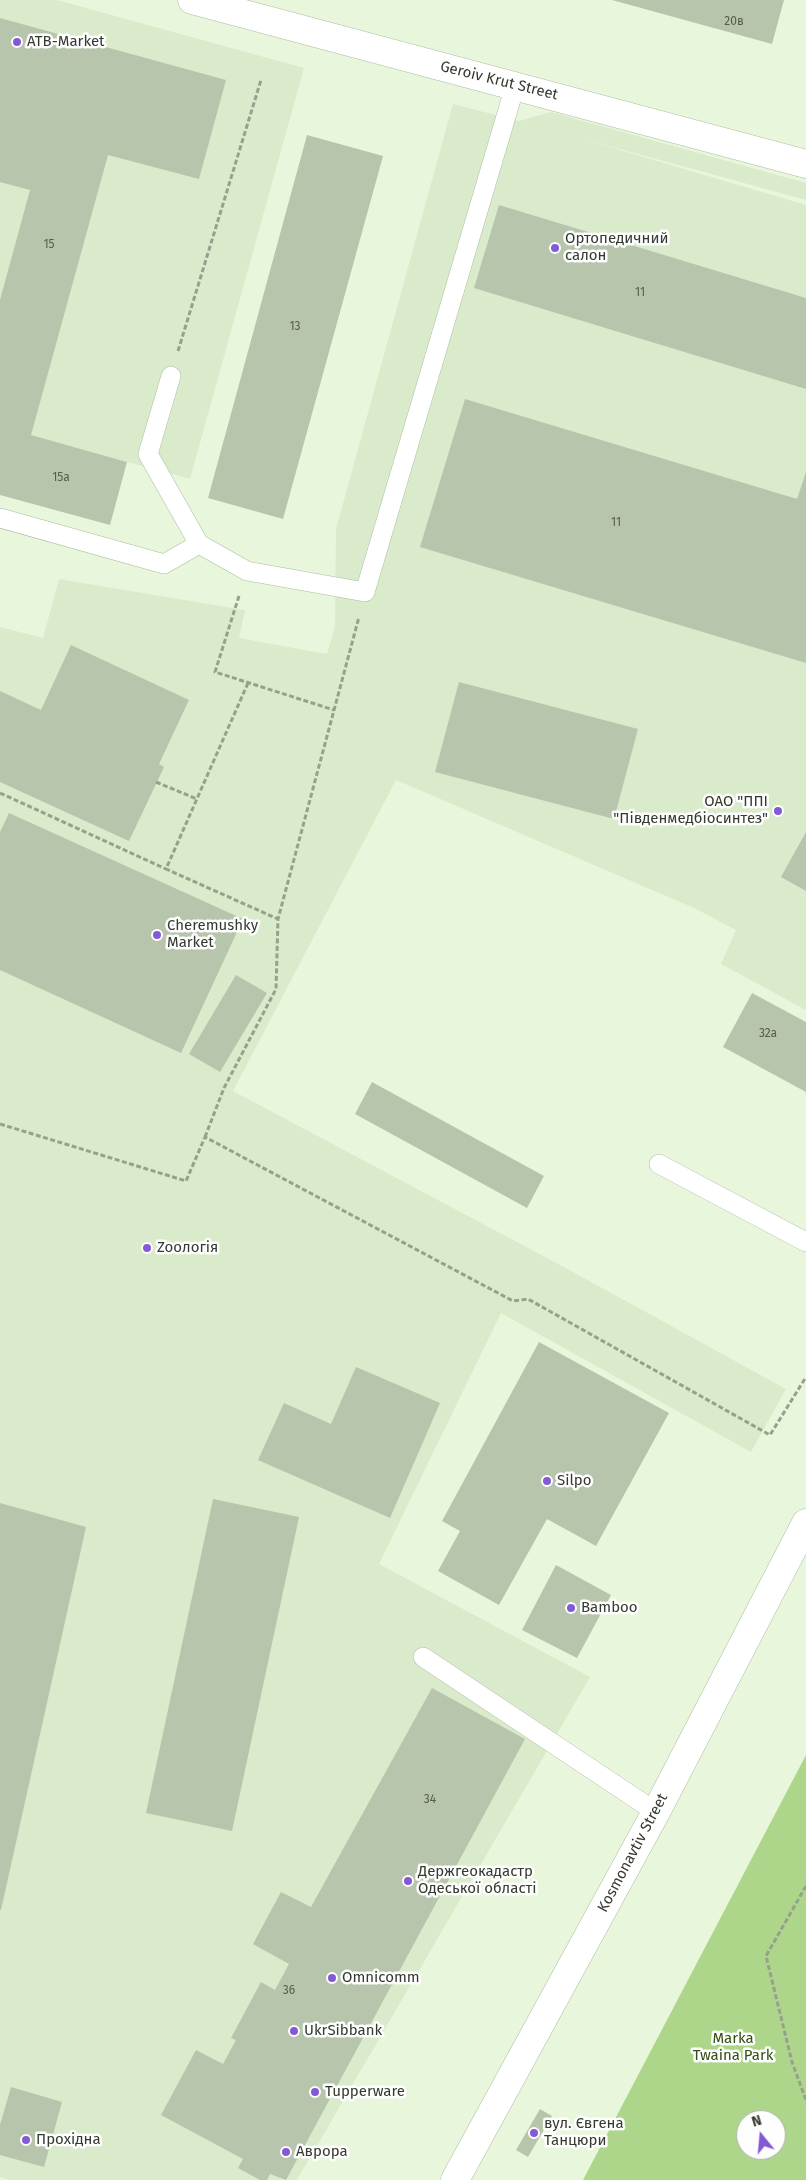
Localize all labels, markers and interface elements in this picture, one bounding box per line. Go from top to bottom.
house number: 20в [724,15,744,29]
place label: ATB-Market [27,33,105,51]
marker: ATB-Market [11,36,23,48]
street label: Geroiv Krut Street [438,58,560,104]
place label: Ортопедичний салон [565,230,668,265]
house number: 15 [43,238,55,252]
marker: Ортопедичний салон [549,242,561,254]
house number: 11 [635,286,645,300]
house number: 13 [289,320,301,334]
house number: 15а [52,471,70,485]
house number: 11 [611,516,621,530]
place label: ОАО "ППІ "Південмедбіосинтез" [613,793,768,828]
marker: ОАО "ППІ "Південмедбіосинтез" [772,805,784,817]
place label: Cheremushky Market [167,917,258,952]
marker: Cheremushky Market [151,929,163,941]
house number: 32а [759,1027,777,1041]
place label: Zooлогія [157,1239,218,1257]
marker: Zooлогія [141,1242,153,1254]
place label: Silpo [557,1472,591,1490]
marker: Silpo [541,1475,553,1487]
place label: Bamboo [581,1599,638,1617]
marker: Bamboo [565,1602,577,1614]
street label: Kosmonavtiv Street [594,1791,672,1915]
house number: 34 [424,1793,436,1807]
place label: Держгеокадастр Одеської області [418,1863,537,1898]
marker: Держгеокадастр Одеської області [402,1875,414,1887]
place label: Omnicomm [342,1969,420,1987]
marker: Omnicomm [326,1972,338,1984]
house number: 36 [283,1984,295,1998]
place label: UkrSibbank [304,2022,382,2040]
marker: UkrSibbank [288,2025,300,2037]
park label: Marka Twaina Park [693,2030,773,2065]
place label: Tupperware [325,2083,405,2101]
marker: Tupperware [309,2086,321,2098]
north arrow [736,2110,786,2160]
text: N [750,2112,764,2131]
place label: вул. Євгена Танцюри [544,2115,624,2150]
marker: вул. Євгена Танцюри [528,2127,540,2139]
place label: Прохідна [36,2131,101,2149]
marker: Прохідна [20,2134,32,2146]
place label: Аврора [296,2143,348,2161]
marker: Аврора [280,2146,292,2158]

